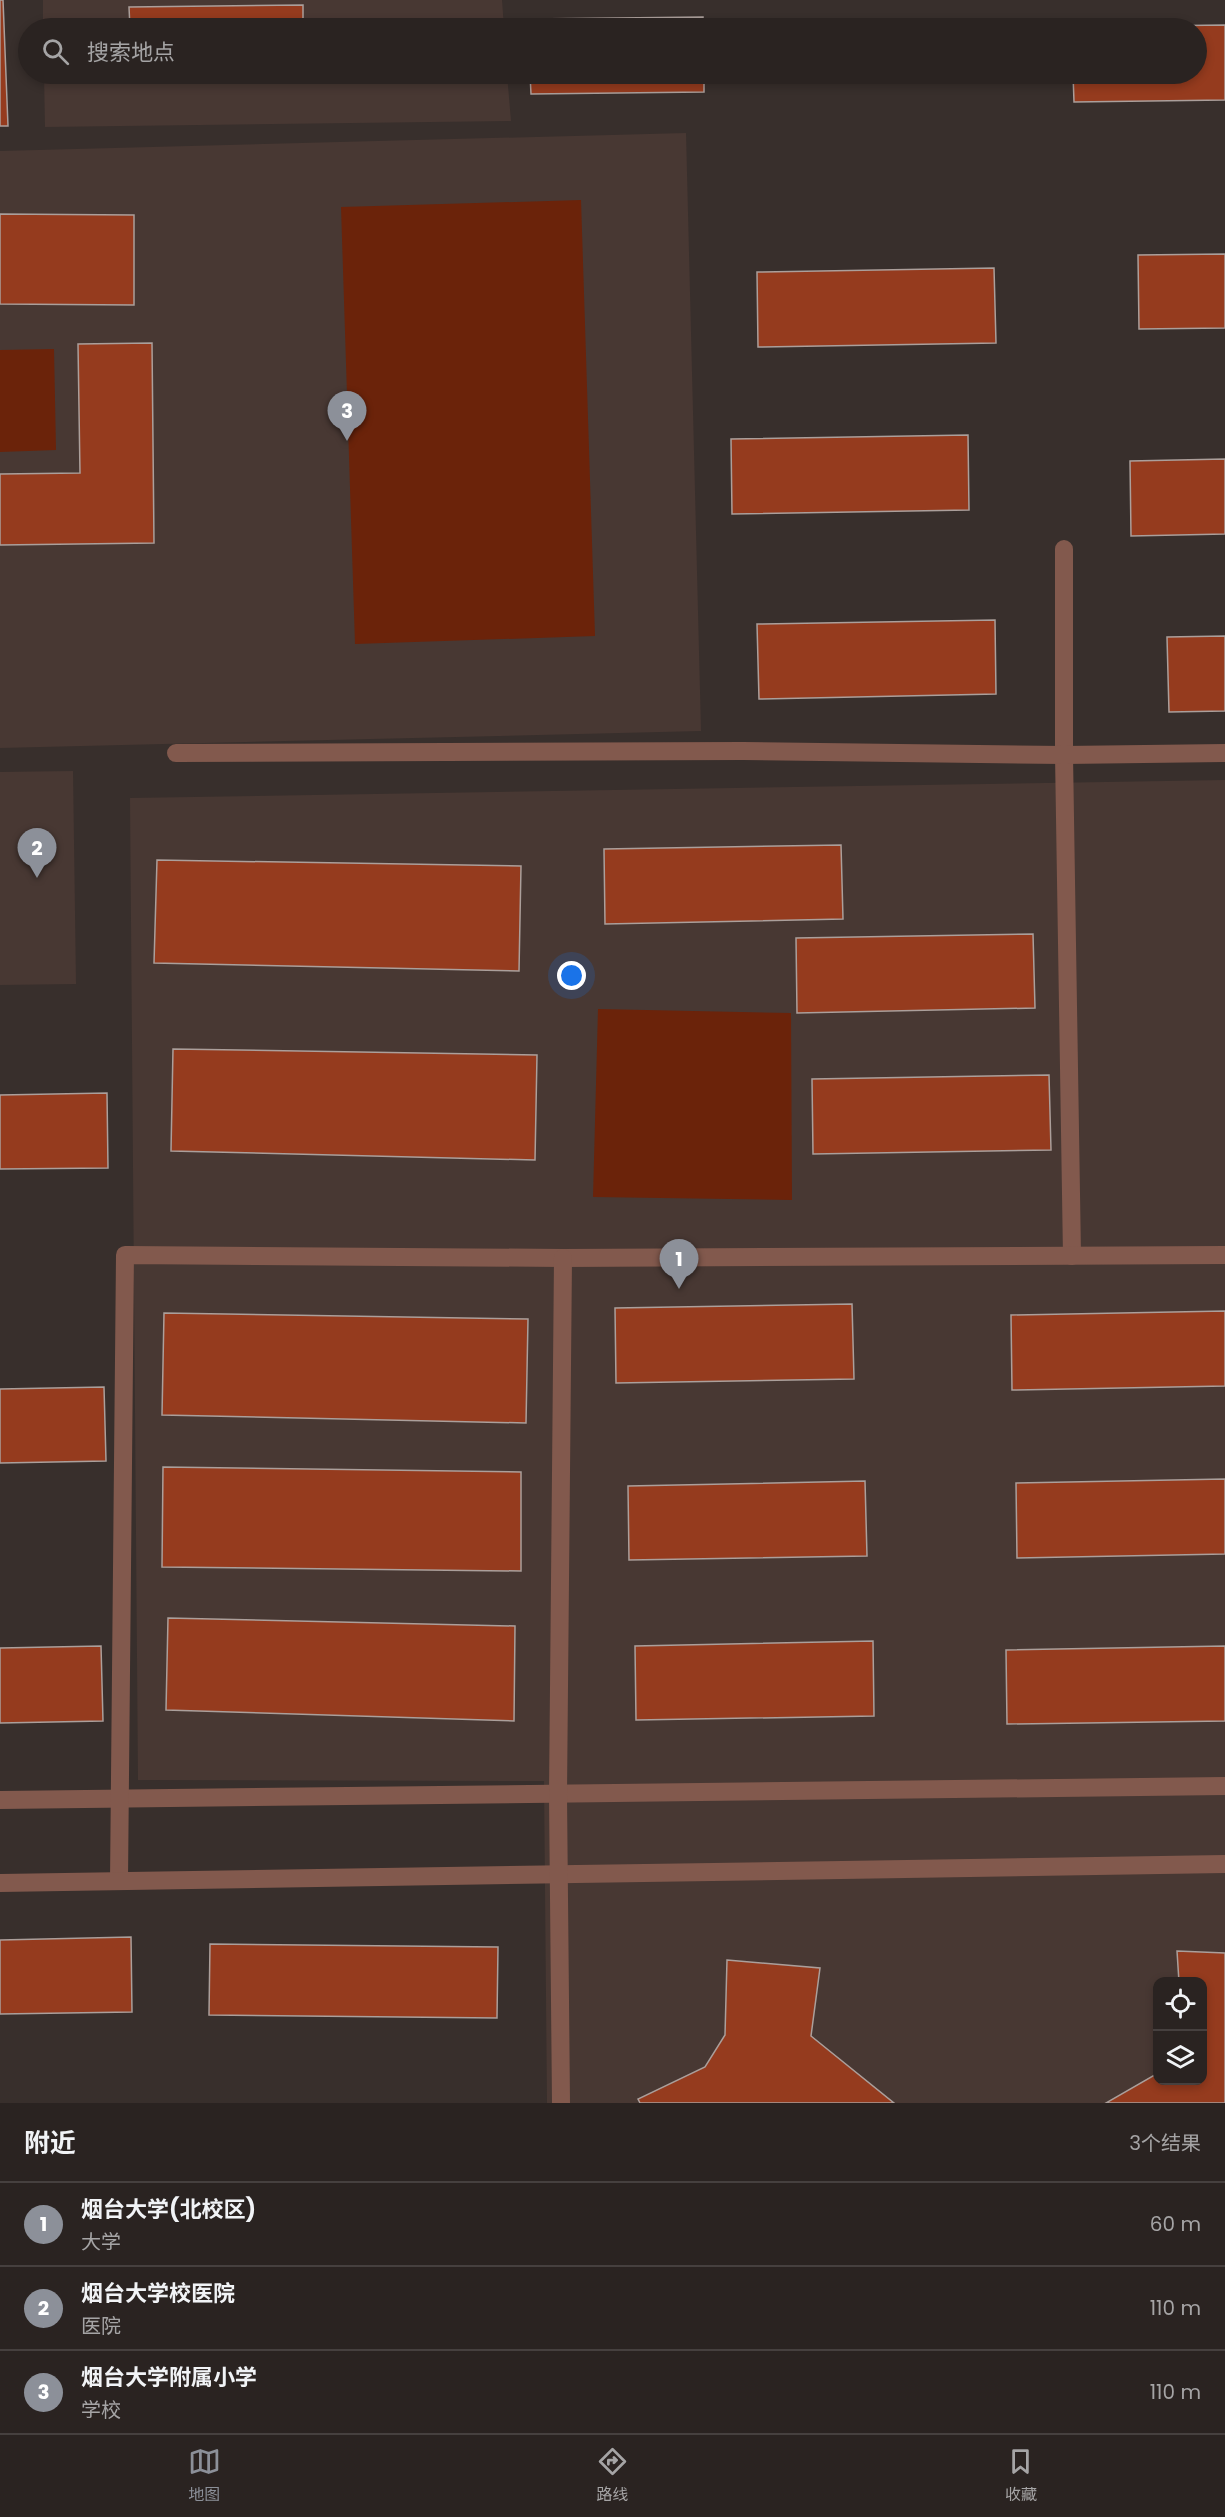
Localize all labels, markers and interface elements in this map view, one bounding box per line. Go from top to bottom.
search box [18,18,1207,84]
icon: search [39,35,72,68]
text: 搜索地点 [87,37,175,68]
pin: 3 [328,392,366,441]
pin: 2 [18,828,57,878]
your location [557,961,586,990]
pin: 1 [660,1240,698,1289]
map controls [1153,1977,1207,2085]
button: locate [1153,1977,1207,2031]
button: layers [1153,2031,1207,2085]
text: 附近 [24,2125,76,2161]
text: 3个结果 [1129,2129,1201,2157]
text: 烟台大学(北校区) [81,2194,256,2225]
text: 1 [40,2210,47,2238]
text: 60 m [1150,2210,1201,2238]
text: 大学 [81,2228,121,2256]
text: 烟台大学校医院 [81,2278,235,2309]
text: 2 [38,2294,49,2322]
text: 110 m [1150,2294,1201,2322]
text: 医院 [81,2312,121,2340]
text: 烟台大学附属小学 [81,2362,257,2393]
text: 3 [37,2378,50,2406]
text: 110 m [1150,2378,1201,2406]
text: 学校 [81,2396,121,2424]
tab: 地图 [188,2445,221,2507]
tab: 路线 [596,2445,629,2507]
tab: 收藏 [1004,2445,1037,2507]

